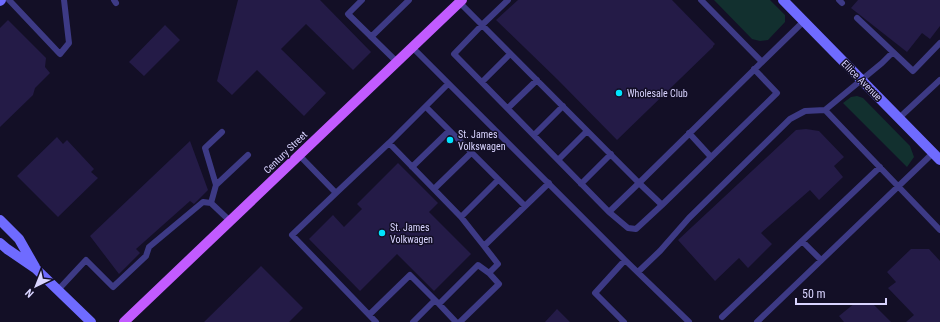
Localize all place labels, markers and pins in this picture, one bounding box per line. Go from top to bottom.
marker: Wholesale Club [614,88,624,98]
place label: Wholesale Club [627,88,688,99]
place label: St. James Volkswagen [458,129,506,152]
marker: St. James Volkswagen [445,135,455,145]
place label: St. James Volkwagen [390,222,433,245]
marker: St. James Volkwagen [377,228,387,238]

